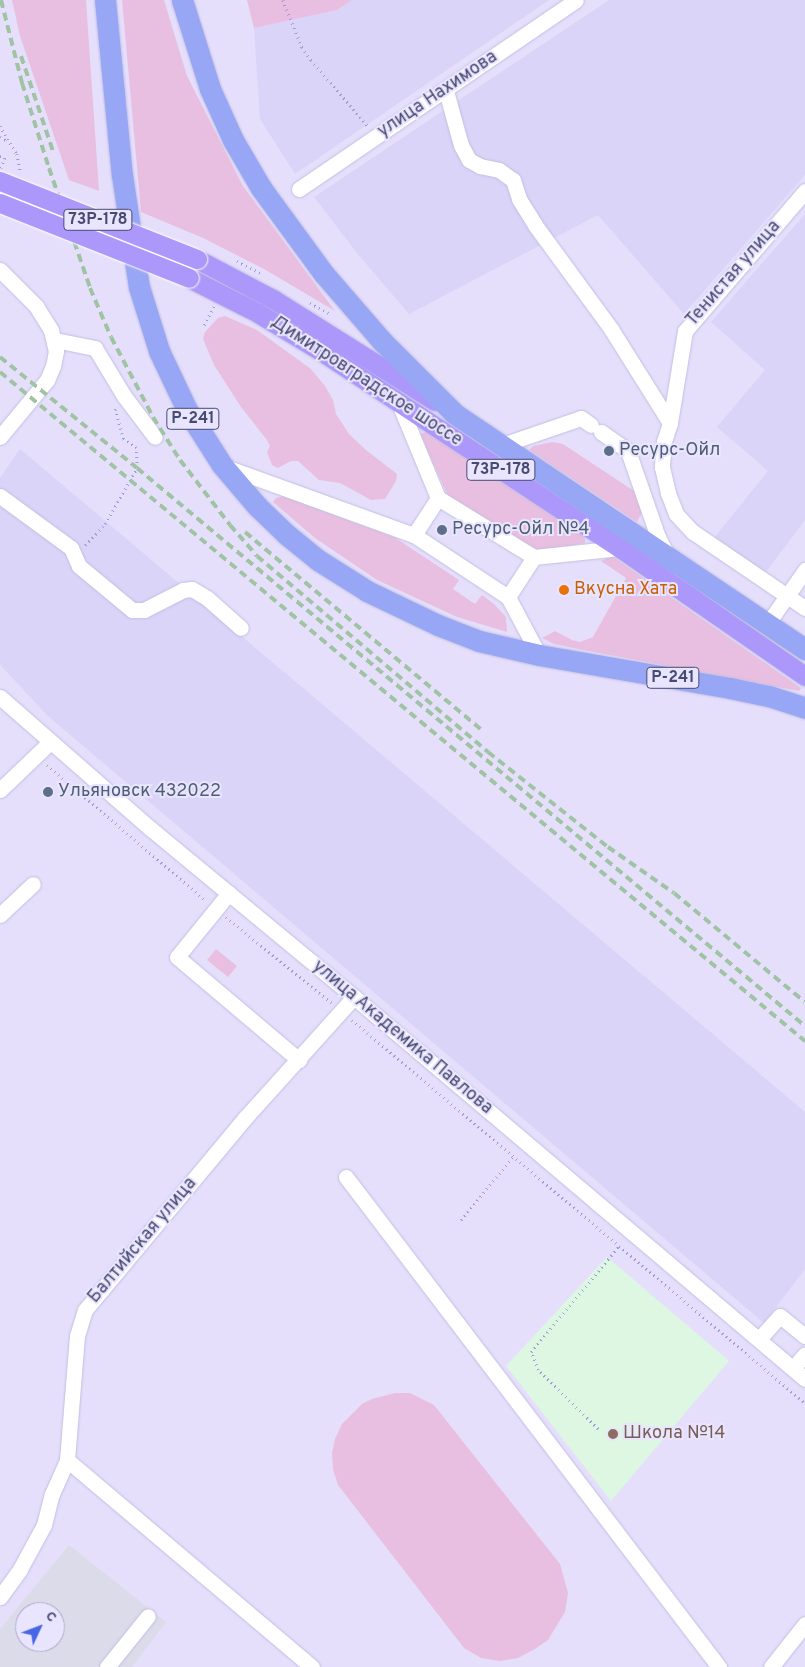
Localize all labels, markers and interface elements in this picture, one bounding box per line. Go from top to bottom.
street label: улица Нахимова [374,47,502,143]
road number: 73Р-178 [63,206,133,234]
street label: Тенистая улица [682,217,786,331]
street label: Димитровградское шоссе [266,312,466,452]
road number: Р-241 [166,406,220,432]
place label: Ресурс-Ойл [619,440,720,462]
marker: Ресурс-Ойл [603,445,615,457]
road number: 73Р-178 [466,456,536,484]
place label: Ресурс-Ойл №4 [452,519,590,541]
marker: Ресурс-Ойл №4 [436,524,448,536]
place label: Вкусна Хата [574,579,677,601]
marker: Вкусна Хата [558,584,570,596]
road number: Р-241 [646,664,700,691]
place label: Ульяновск 432022 [58,781,221,803]
marker: Ульяновск 432022 [42,786,54,798]
street label: улица Академика Павлова [307,956,497,1120]
street label: Балтийская улица [84,1174,202,1308]
place label: Школа №14 [623,1423,725,1445]
marker: Школа №14 [607,1428,619,1440]
north arrow [15,1602,65,1652]
text: С [41,1608,60,1626]

